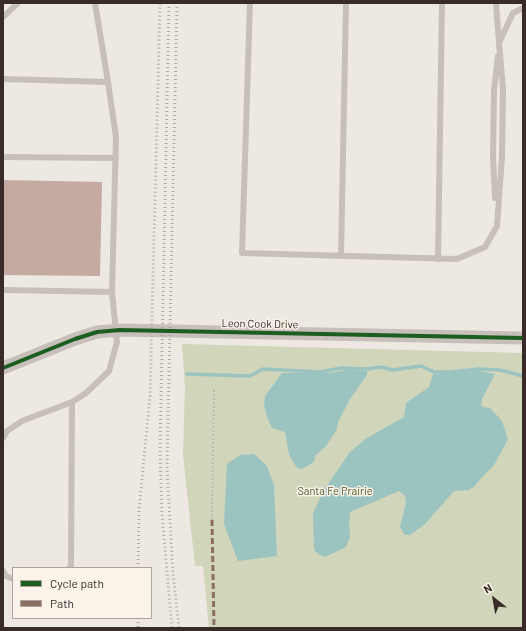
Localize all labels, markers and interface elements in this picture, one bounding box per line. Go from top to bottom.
street label: Leon Cook Drive [221,317,299,331]
park label: Santa Fe Prairie [297,484,373,498]
legend [12,567,152,619]
text: Cycle path [50,576,104,590]
north arrow [474,579,514,619]
text: N [481,581,494,596]
text: Path [50,596,74,610]

